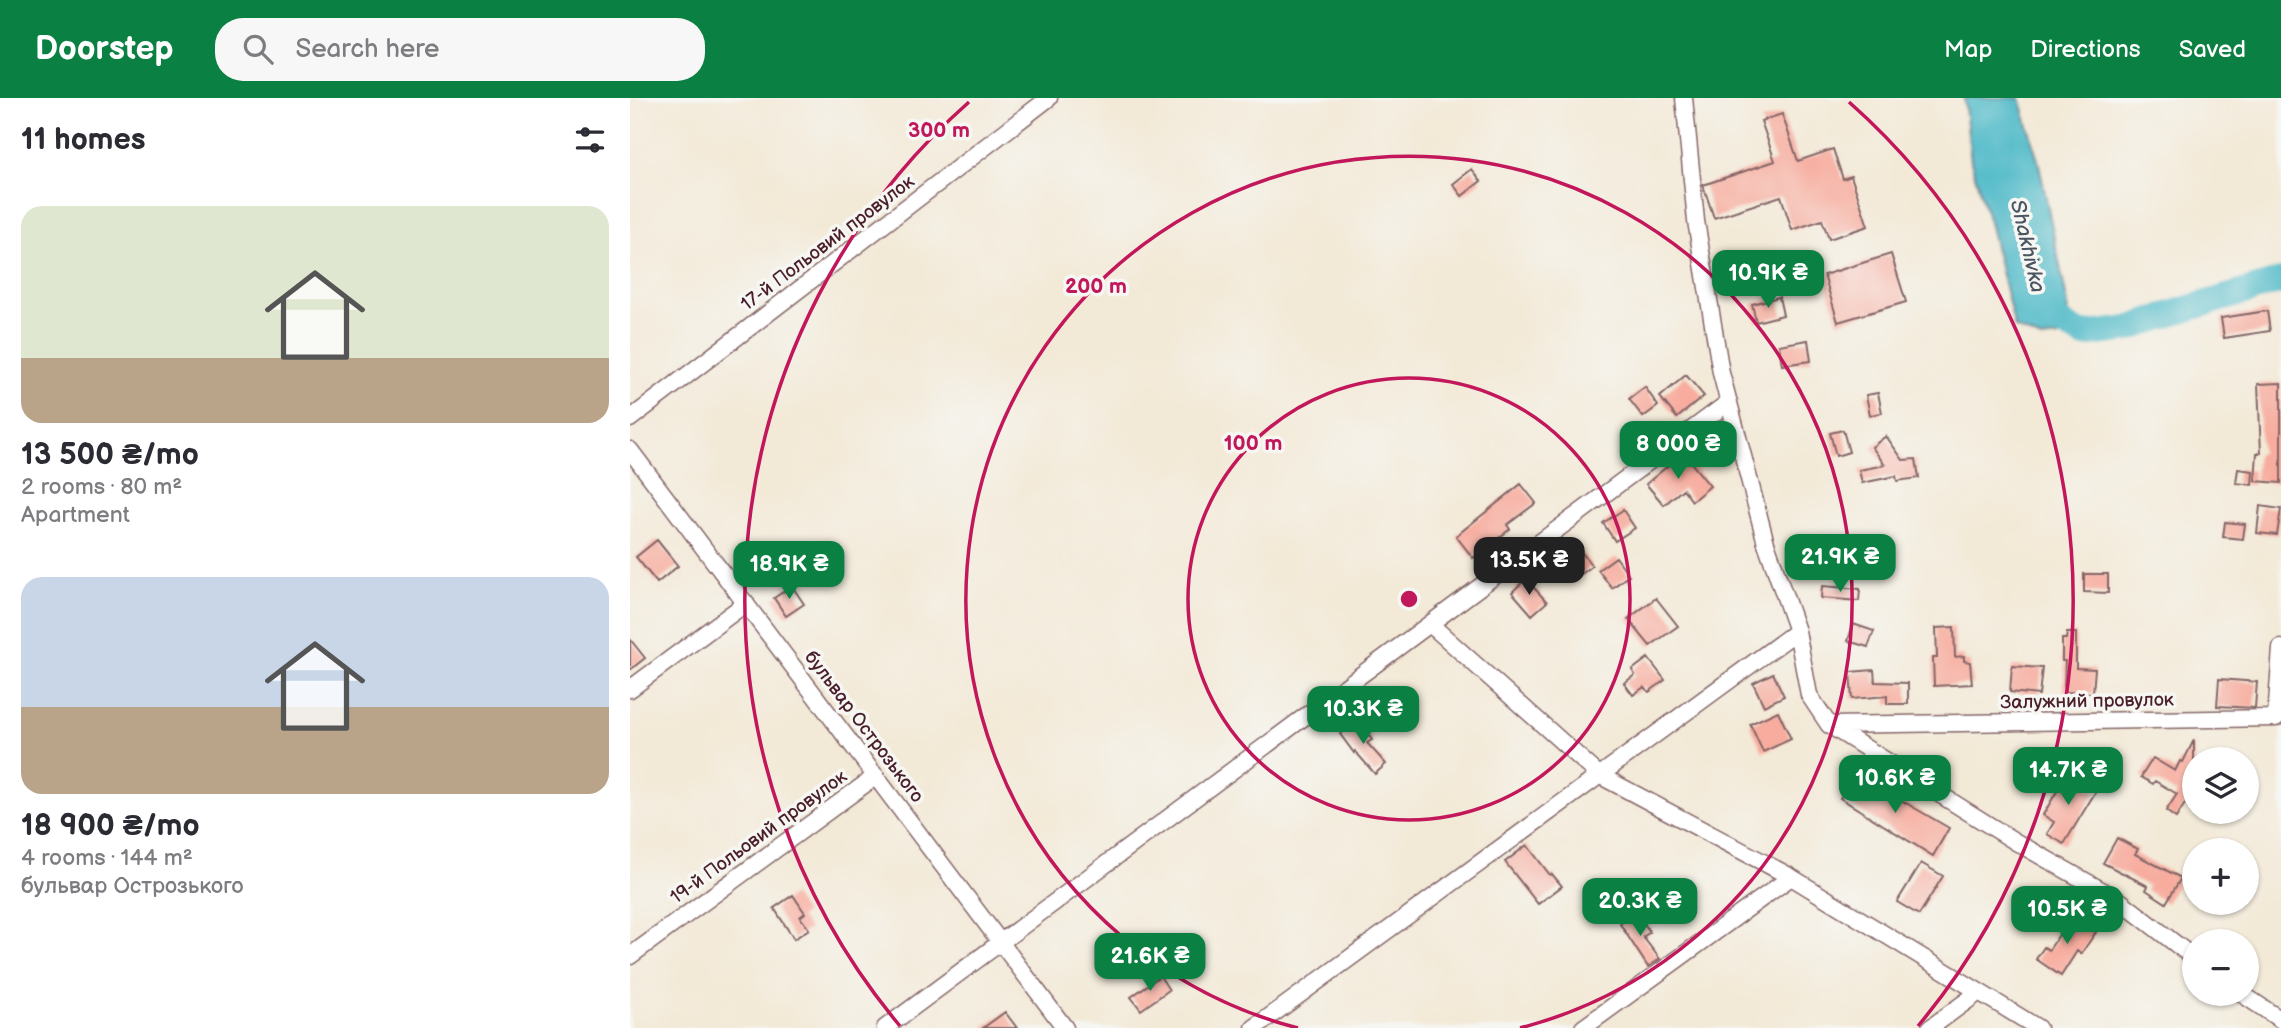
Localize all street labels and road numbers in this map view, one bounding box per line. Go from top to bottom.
street label: 17-й Польовий провулок [737,170,919,316]
street label: бульвар Острозького [799,647,928,807]
street label: Залужний провулок [2000,688,2174,715]
street label: 19-й Польовий провулок [666,765,852,909]

